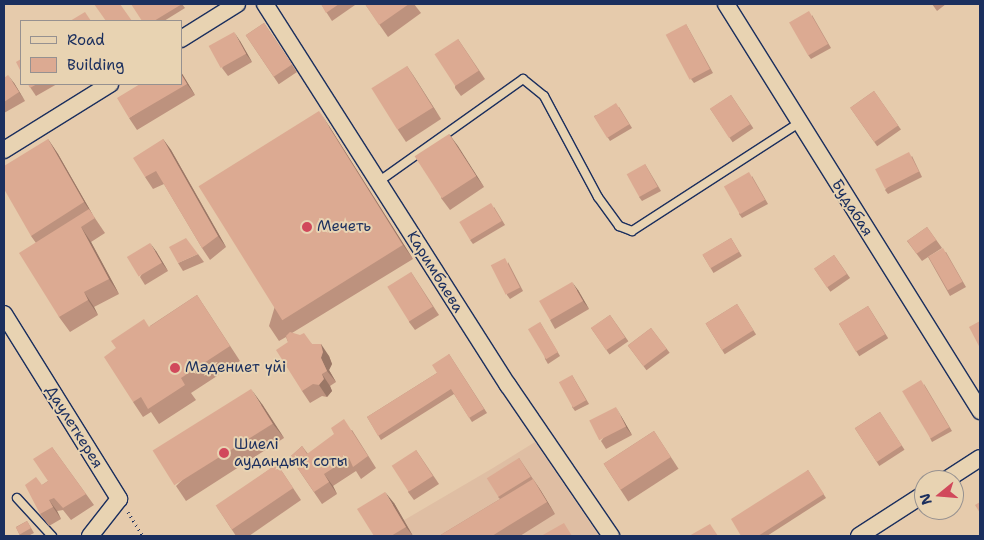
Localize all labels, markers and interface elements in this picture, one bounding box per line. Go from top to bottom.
legend [20,20,182,85]
text: Road [67,30,105,50]
text: Building [67,55,124,75]
street label: Будабая [828,176,876,240]
place label: Мечеть [317,218,371,236]
marker: Мечеть [301,221,313,233]
street label: Каримбаева [403,228,467,316]
place label: Мәдениет үйі [185,359,286,377]
marker: Мәдениет үйі [169,362,181,374]
street label: Даулеткерея [41,382,107,472]
place label: Шиелі аудандық соты [234,435,348,470]
marker: Шиелі аудандық соты [218,447,230,459]
north arrow [914,470,964,520]
text: N [915,491,936,507]

